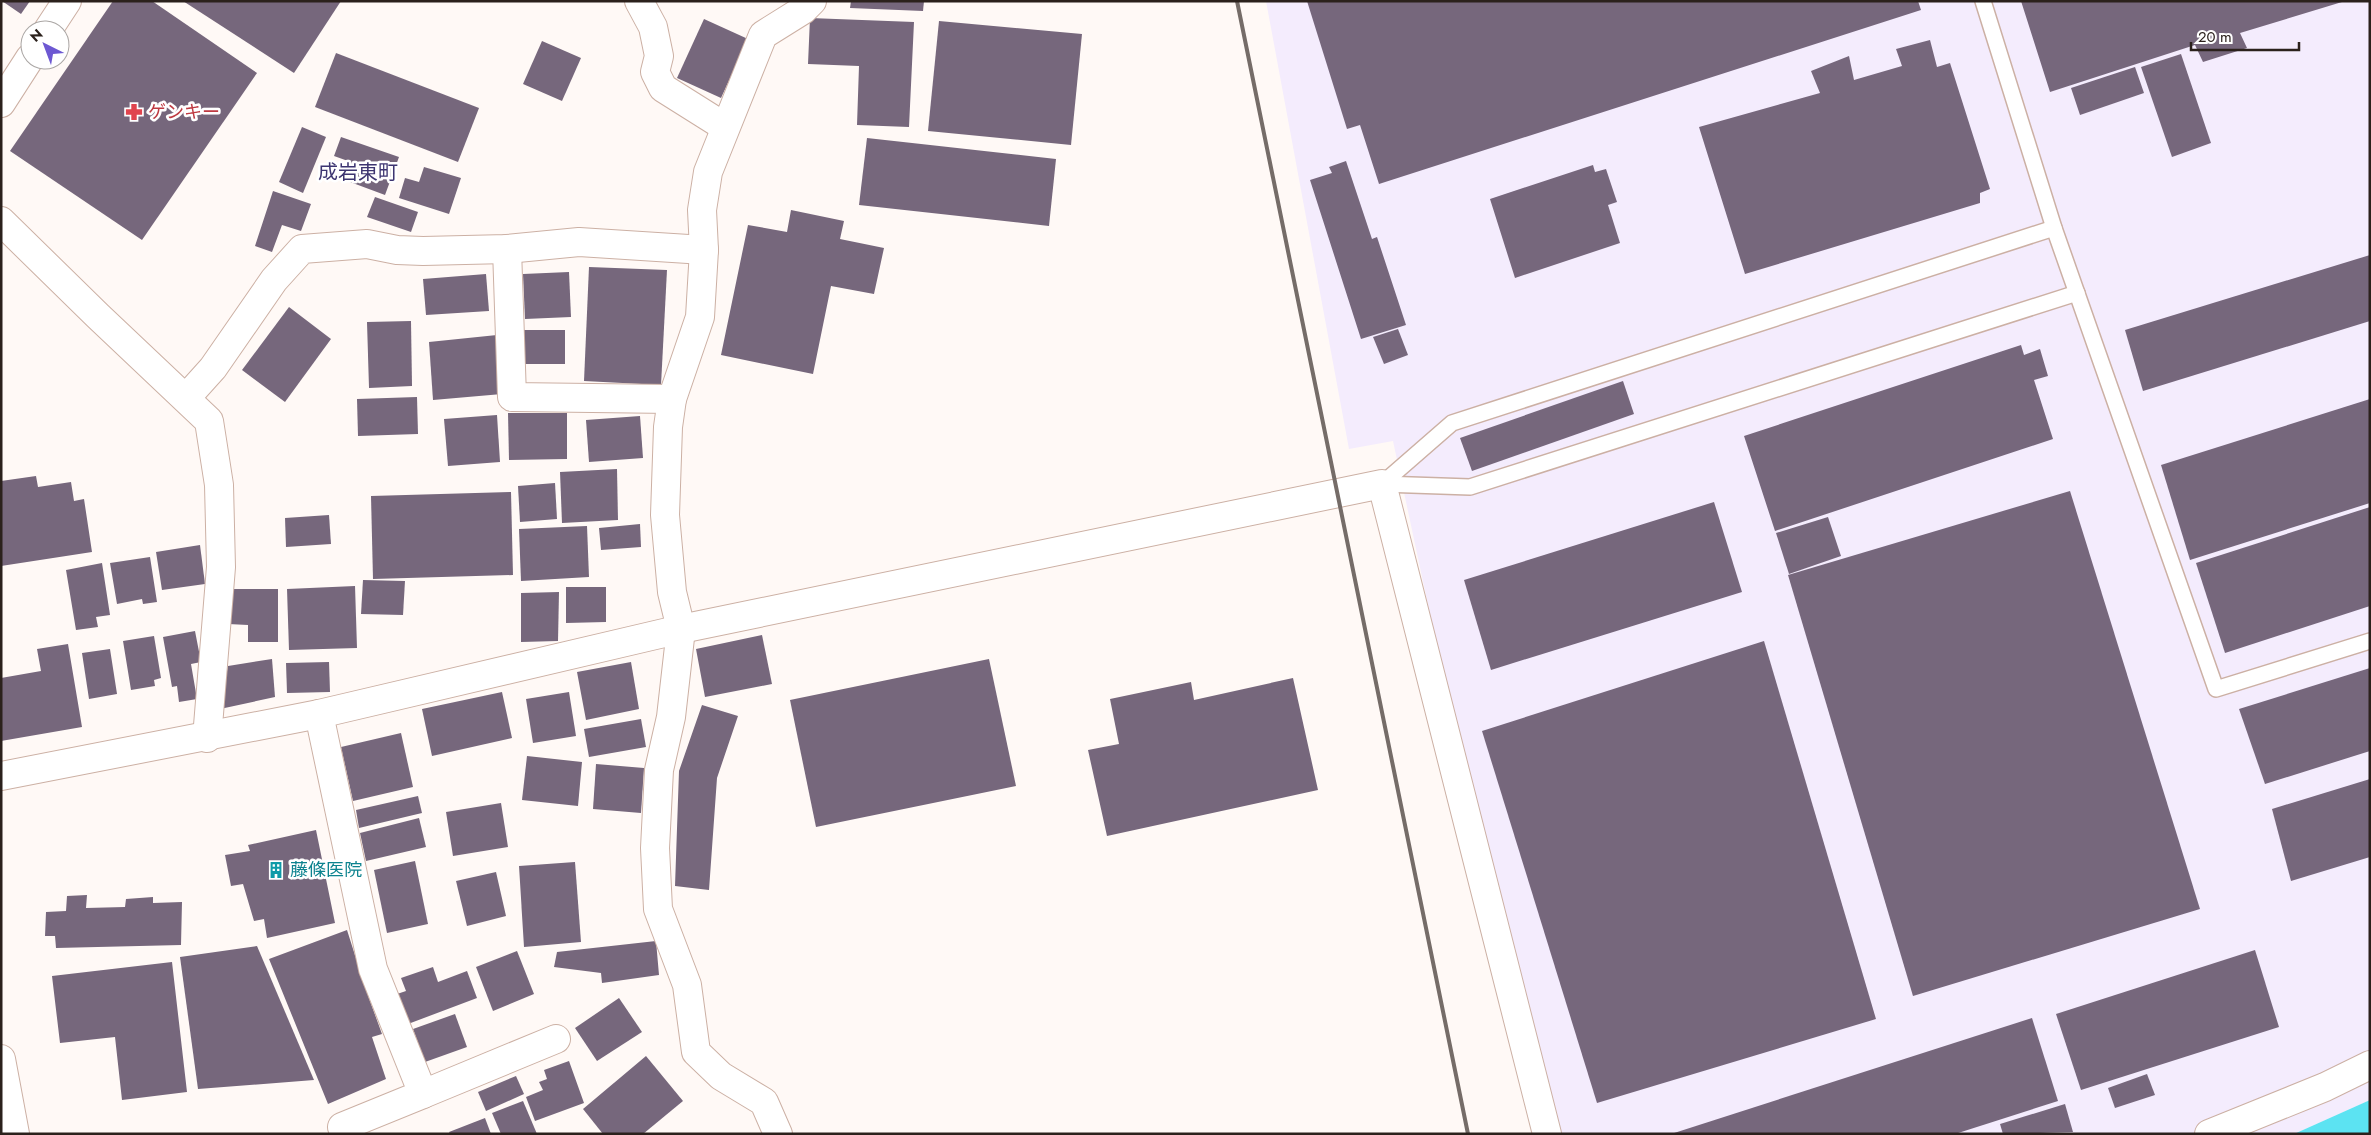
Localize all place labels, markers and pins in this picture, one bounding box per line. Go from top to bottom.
place label: ゲンキー [148,99,220,125]
pharmacy icon: ゲンキー [124,102,144,122]
place label: 藤條医院 [290,857,362,883]
building icon: 藤條医院 [266,860,286,880]

